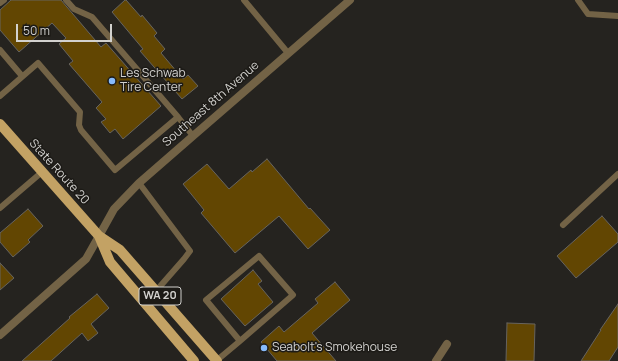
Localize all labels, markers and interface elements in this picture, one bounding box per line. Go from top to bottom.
scale bar [18,16,114,42]
text: 50 m [23,22,50,39]
street label: Southeast 8th Avenue [160,58,262,150]
place label: Les Schwab Tire Center [120,67,186,95]
marker: Les Schwab Tire Center [107,76,117,86]
street label: State Route 20 [26,136,92,208]
road number: WA 20 [139,287,181,305]
place label: Seabolt's Smokehouse [272,341,397,355]
marker: Seabolt's Smokehouse [259,343,269,353]

